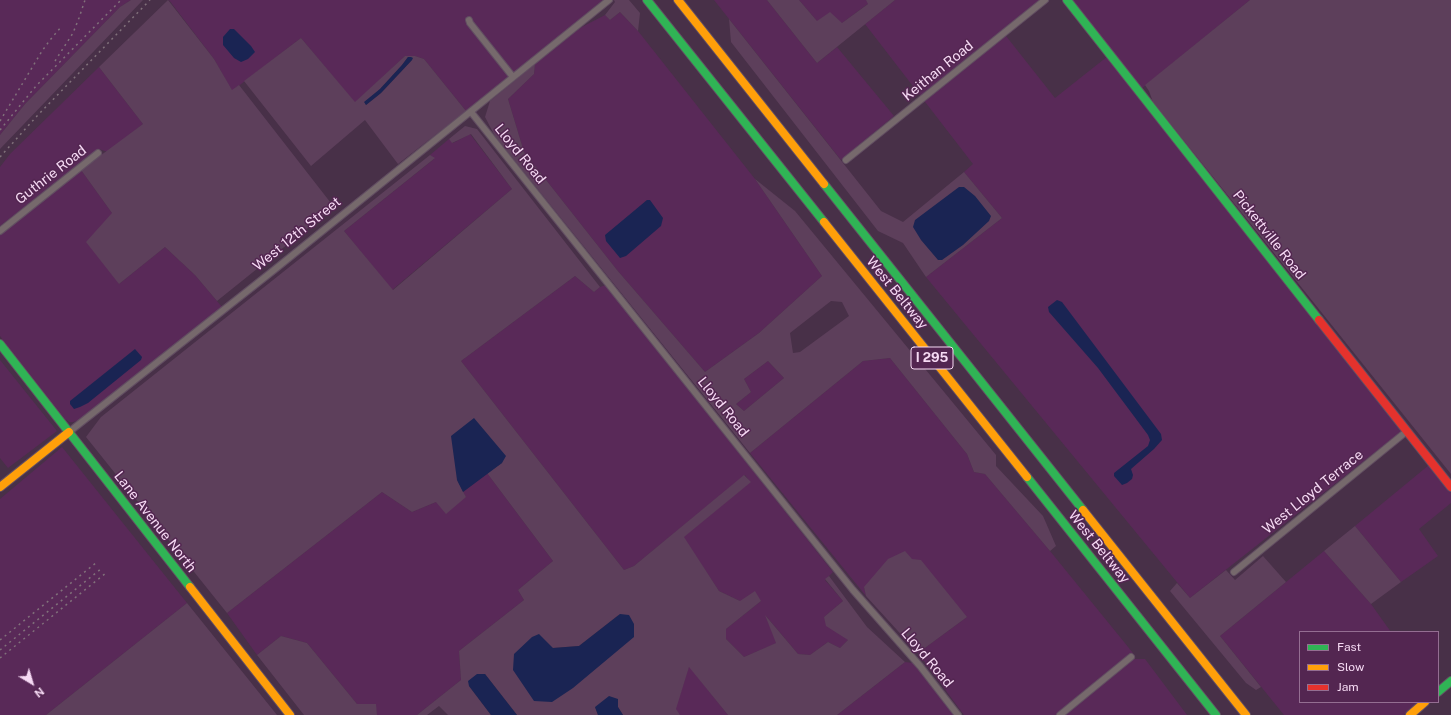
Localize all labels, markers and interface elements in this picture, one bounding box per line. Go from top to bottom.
street label: Keithan Road [899,37,977,105]
street label: Lloyd Road [491,121,549,187]
street label: Guthrie Road [12,142,90,208]
street label: Pickettville Road [1229,187,1309,283]
street label: West 12th Street [250,193,344,275]
street label: West Beltway [863,253,931,333]
road number: I 295 [911,347,953,369]
street label: Lloyd Road [694,374,752,440]
street label: West Lloyd Terrace [1259,446,1367,538]
street label: Lane Avenue North [110,468,200,576]
street label: West Beltway [1065,507,1133,587]
street label: Lloyd Road [897,625,957,691]
legend [1299,631,1439,703]
text: Fast [1337,640,1361,654]
text: Slow [1337,660,1364,674]
north arrow [12,663,52,703]
text: Jam [1337,680,1359,694]
text: N [32,685,46,700]

